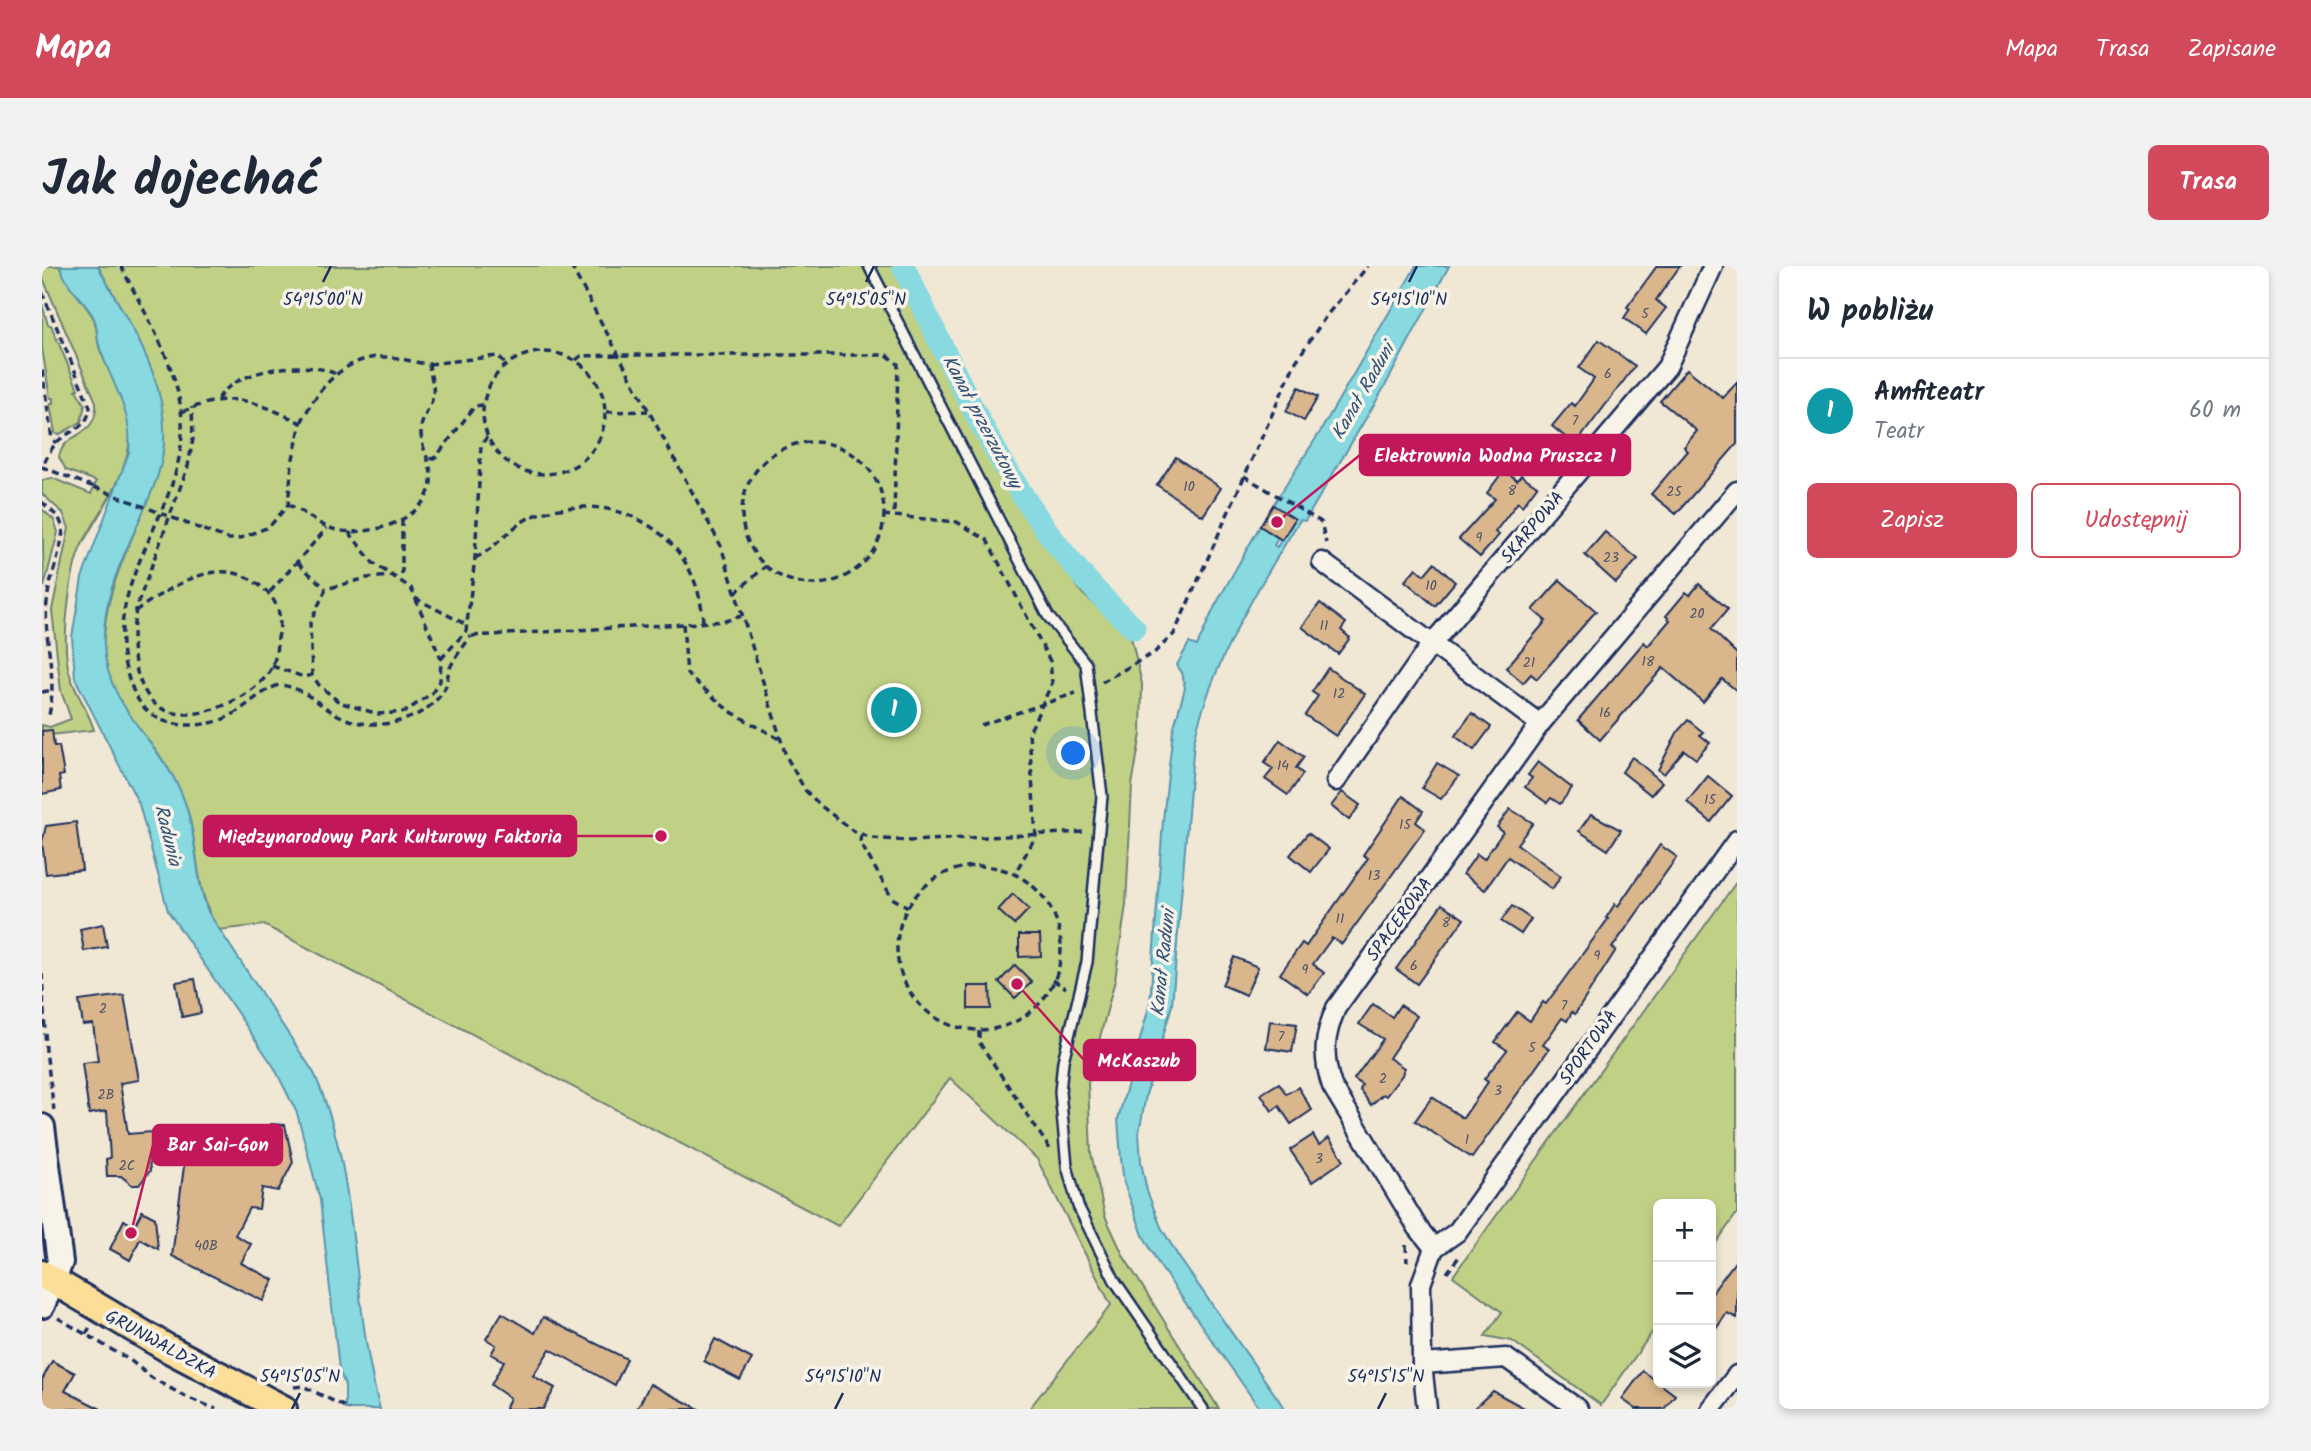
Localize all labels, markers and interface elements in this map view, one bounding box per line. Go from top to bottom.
text: Mapa [35,23,111,76]
text: Mapa [2005,30,2058,69]
text: Trasa [2096,30,2150,69]
text: Zapisane [2188,30,2276,69]
text: Jak dojechać [42,143,320,221]
button: Trasa [2148,145,2269,220]
text: 54°15'00"N [283,286,363,315]
text: 54°15'05"N [826,286,906,315]
text: 54°15'10"N [1371,286,1447,315]
text: W pobliżu [1807,288,1933,336]
house number: 5 [1641,303,1650,325]
water label: Kanał Raduni [1324,334,1406,446]
water label: Kanał przerzutowy [933,350,1031,497]
house number: 6 [1604,363,1612,385]
text: Amfiteatr [1874,372,1984,414]
text: 1 [1827,393,1833,429]
text: 60 m [2189,393,2241,429]
house number: 7 [1572,410,1579,432]
text: Teatr [1874,414,1924,450]
callout: Elektrownia Wodna Pruszcz 1 [1360,435,1630,475]
text: Elektrownia Wodna Pruszcz 1 [1374,442,1616,472]
house number: 10 [1183,476,1195,498]
house number: 8 [1508,480,1517,502]
house number: 25 [1666,481,1683,503]
button: Zapisz [1807,483,2017,558]
button: Udostępnij [2031,483,2241,558]
street label: SKARPOWA [1494,485,1572,571]
house number: 9 [1476,527,1483,549]
house number: 23 [1603,547,1619,569]
house number: 10 [1425,575,1437,597]
house number: 20 [1689,603,1705,625]
house number: 11 [1320,615,1328,637]
house number: 18 [1642,651,1655,673]
house number: 21 [1523,652,1535,674]
house number: 12 [1333,683,1345,705]
pin: 1 [871,684,917,736]
house number: 16 [1599,702,1611,724]
your location [1056,736,1090,770]
house number: 14 [1277,755,1289,777]
house number: 15 [1704,789,1717,811]
water label: Radunia [145,802,189,870]
house number: 15 [1399,814,1412,836]
callout: Międzynarodowy Park Kulturowy Faktoria [204,816,576,856]
text: Międzynarodowy Park Kulturowy Faktoria [218,823,562,853]
house number: 13 [1368,865,1380,887]
street label: SPACEROWA [1360,872,1441,968]
water label: Kanał Raduni [1143,904,1185,1018]
house number: 11 [1336,908,1344,930]
house number: 8 [1442,912,1451,934]
house number: 9 [1594,945,1601,967]
house number: 6 [1410,955,1418,977]
house number: 9 [1302,959,1309,981]
house number: 7 [1561,995,1568,1017]
house number: 2 [99,998,107,1020]
street label: SPORTOWA [1553,1004,1626,1092]
house number: 7 [1278,1026,1285,1048]
house number: 5 [1528,1037,1537,1059]
callout: McKaszub [1084,1040,1195,1080]
text: McKaszub [1098,1047,1181,1077]
house number: 2 [1379,1068,1387,1090]
house number: 3 [1494,1080,1502,1102]
house number: 2B [97,1084,115,1106]
callout: Bar Sai-Gon [153,1125,282,1165]
house number: 1 [1465,1129,1469,1151]
text: Bar Sai-Gon [167,1131,269,1161]
house number: 3 [1315,1148,1323,1170]
house number: 2C [119,1155,135,1177]
map controls [1653,1199,1716,1388]
button: + [1653,1199,1716,1262]
house number: 40B [194,1235,218,1257]
button: − [1653,1262,1716,1325]
street label: GRUNWALDZKA [99,1303,221,1388]
button: layers [1653,1325,1716,1388]
text: 54°15'05"N [260,1363,340,1392]
text: 54°15'10"N [805,1363,881,1392]
text: 54°15'15"N [1347,1363,1425,1392]

